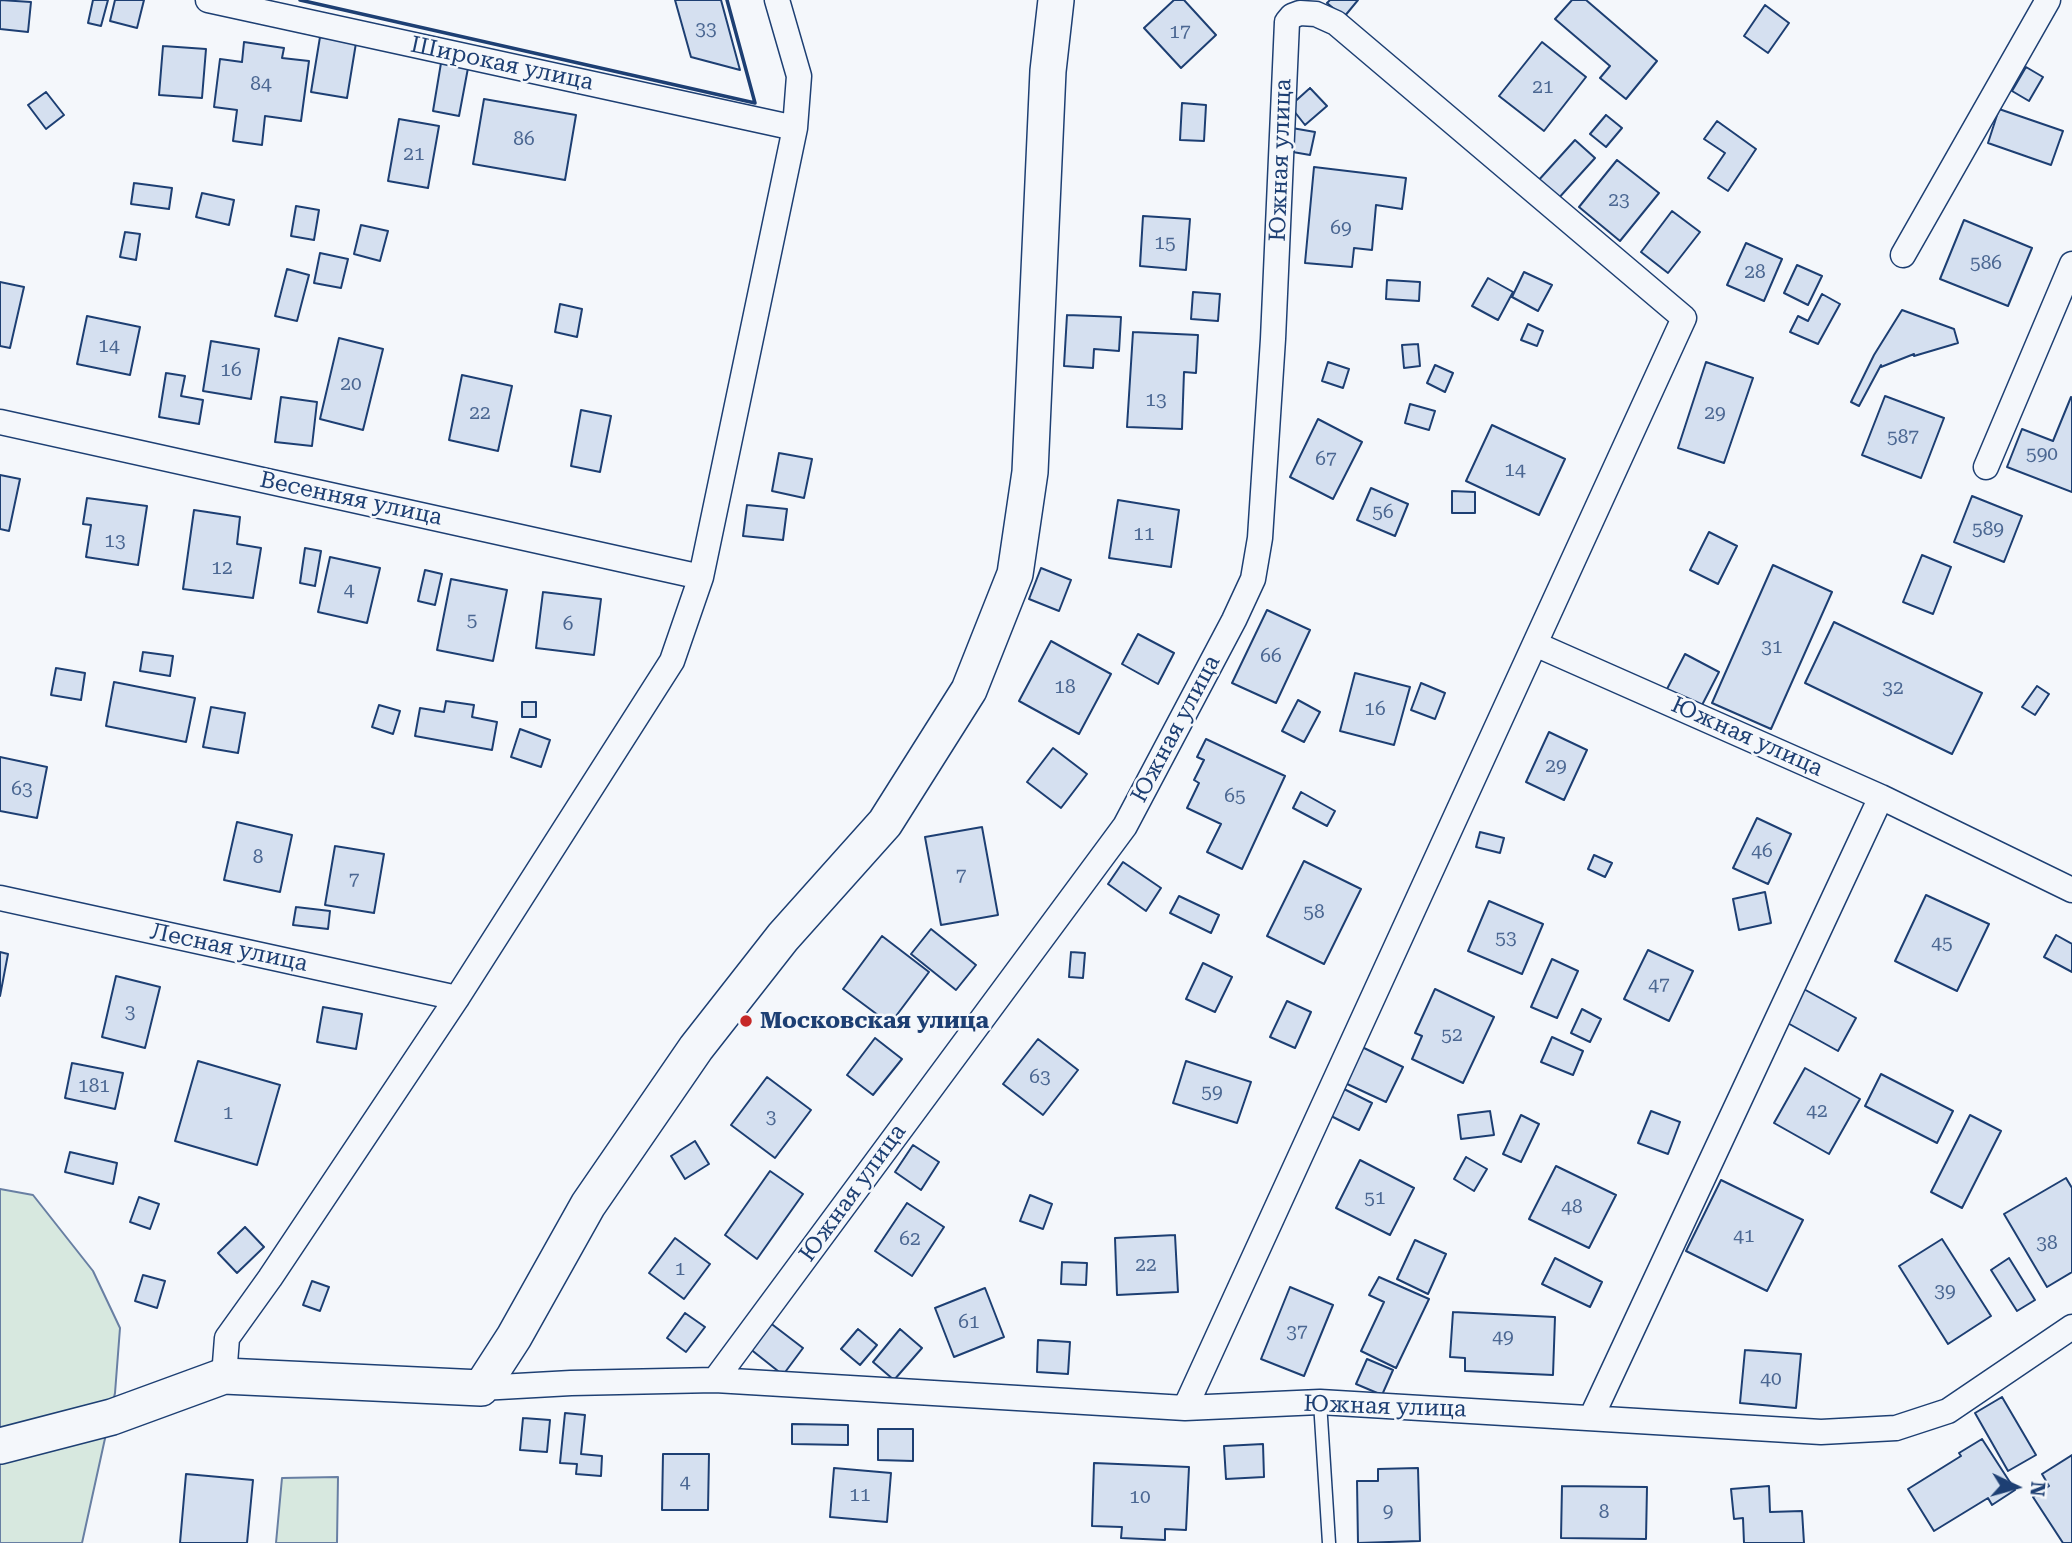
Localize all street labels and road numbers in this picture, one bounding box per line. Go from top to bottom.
street label: Широкая улица [408,31,596,97]
street label: Южная улица [1264,78,1298,242]
street label: Весенняя улица [257,466,445,532]
street label: Южная улица [1126,651,1226,807]
street label: Южная улица [1667,691,1827,783]
street label: Лесная улица [148,918,310,978]
street label: Южная улица [794,1119,912,1267]
street label: Южная улица [1303,1390,1467,1424]

